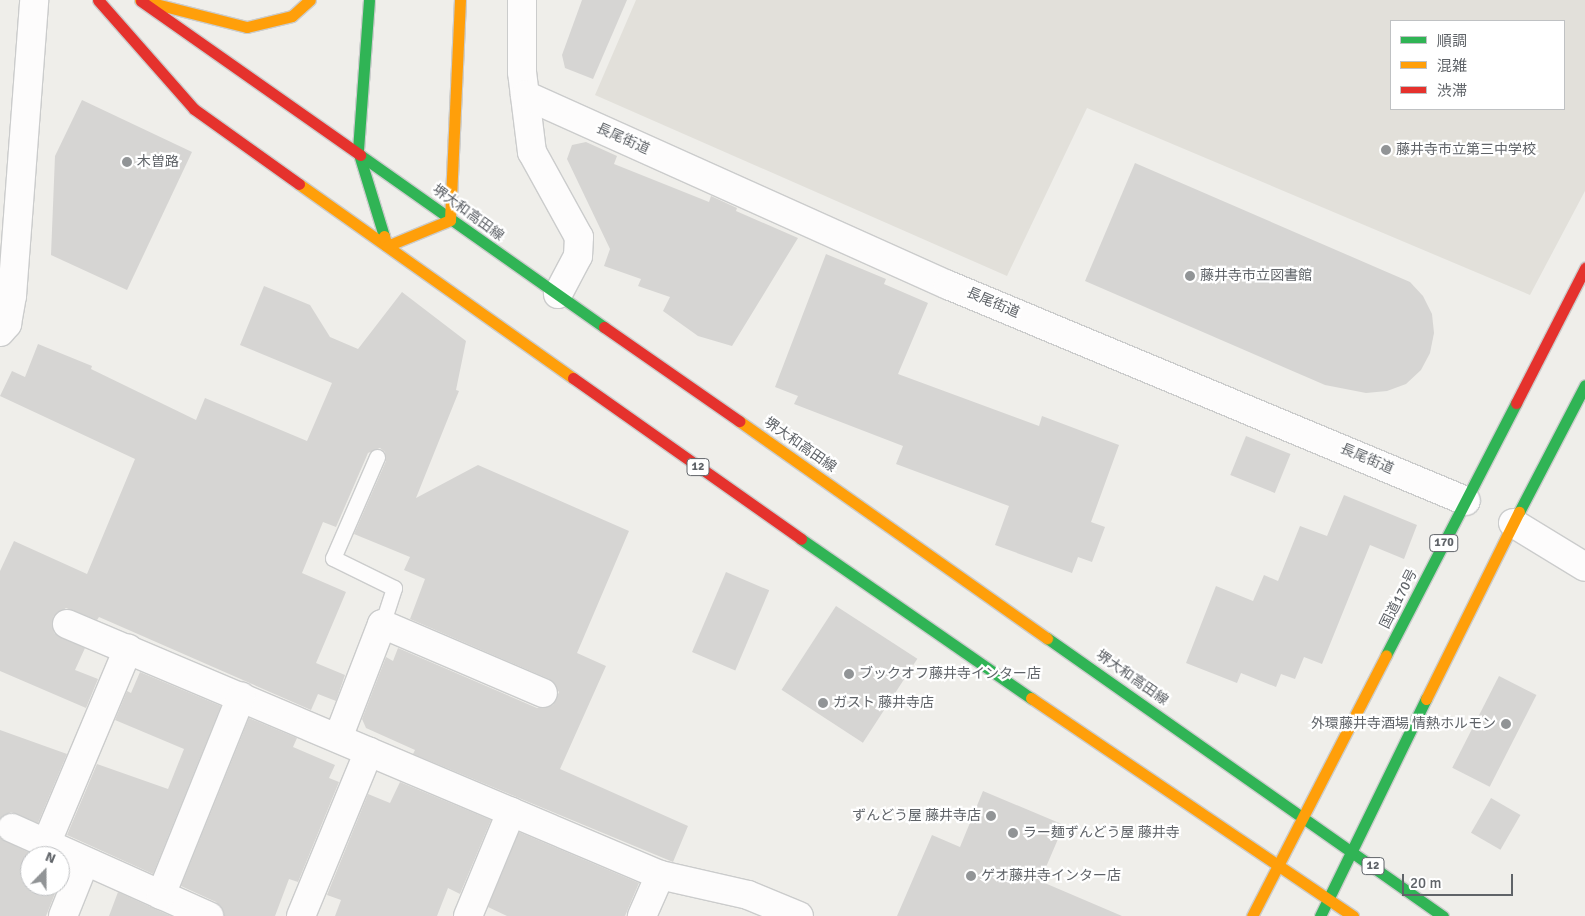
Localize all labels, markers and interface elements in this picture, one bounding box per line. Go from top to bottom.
legend [1390,20,1565,110]
text: 順調 [1437,32,1467,50]
text: 混雑 [1437,57,1467,75]
text: 渋滞 [1437,82,1467,100]
street label: 長尾街道 [594,120,652,158]
place label: 藤井寺市立第三中学校 [1396,142,1536,158]
marker: 藤井寺市立第三中学校 [1380,144,1392,156]
place label: 木曽路 [137,154,179,170]
marker: 木曽路 [121,156,133,168]
street label: 堺大和高田線 [429,182,507,244]
place label: 藤井寺市立図書館 [1200,268,1312,284]
marker: 藤井寺市立図書館 [1184,270,1196,282]
street label: 長尾街道 [964,284,1022,322]
street label: 堺大和高田線 [761,414,839,476]
street label: 長尾街道 [1338,440,1396,478]
road number: 12 [686,458,710,477]
road number: 170 [1429,534,1459,552]
street label: 国道170号 [1377,566,1421,632]
street label: 堺大和高田線 [1093,647,1171,709]
place label: ブックオフ藤井寺インター店 [859,666,1041,682]
marker: ブックオフ藤井寺インター店 [843,668,855,680]
place label: ガスト 藤井寺店 [833,695,934,711]
marker: ガスト 藤井寺店 [817,697,829,709]
place label: 外環藤井寺酒場 情熱ホルモン [1311,716,1496,732]
marker: 外環藤井寺酒場 情熱ホルモン [1500,718,1512,730]
place label: ずんどう屋 藤井寺店 [852,808,981,824]
marker: ずんどう屋 藤井寺店 [985,810,997,822]
place label: ラー麺ずんどう屋 藤井寺 [1023,825,1180,841]
marker: ラー麺ずんどう屋 藤井寺 [1007,827,1019,839]
north arrow [20,846,70,896]
text: N [43,848,58,867]
road number: 12 [1360,856,1386,876]
scale bar [1405,864,1516,896]
place label: ゲオ藤井寺インター店 [981,868,1121,884]
marker: ゲオ藤井寺インター店 [965,870,977,882]
text: 20 m [1410,874,1441,892]

